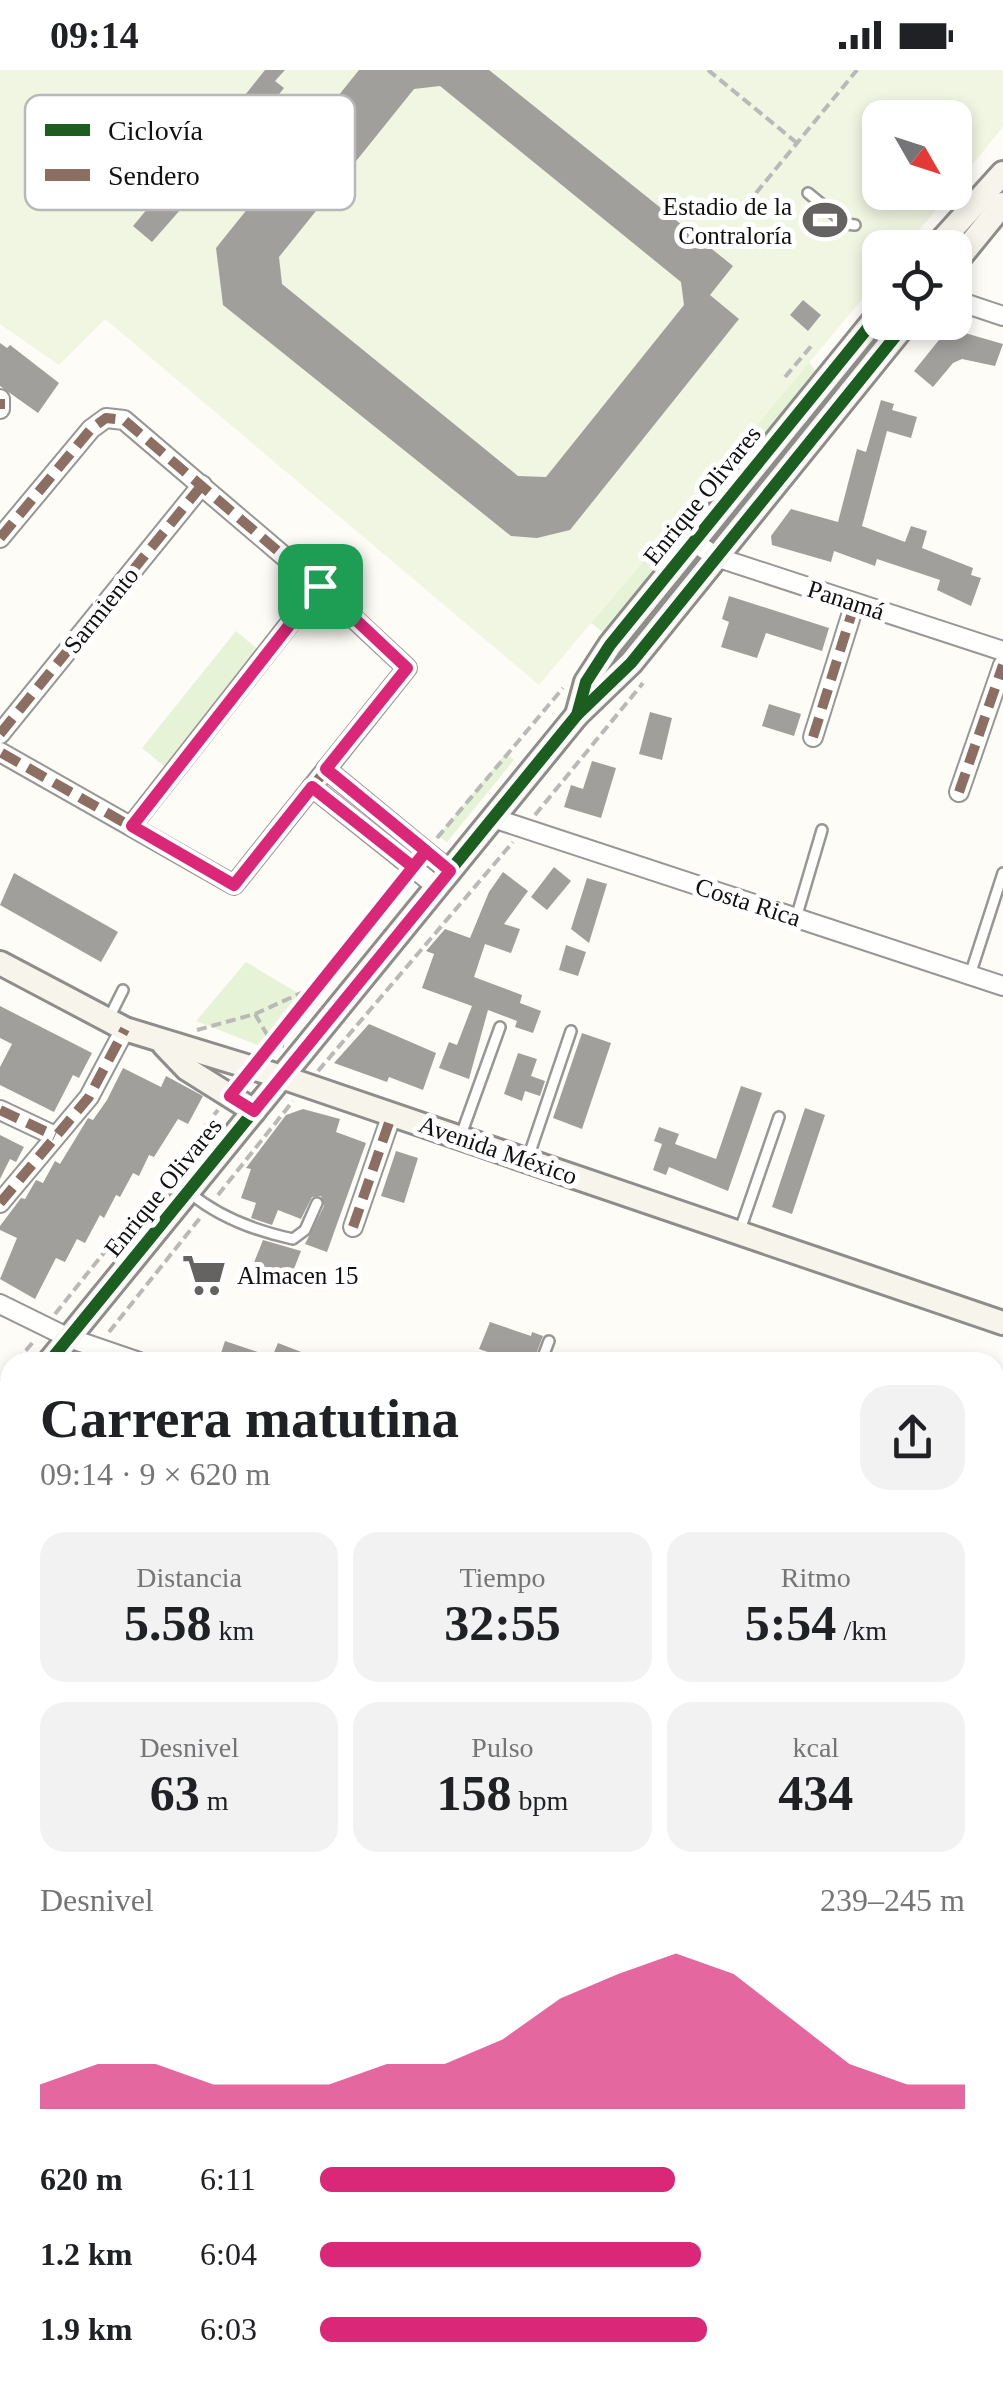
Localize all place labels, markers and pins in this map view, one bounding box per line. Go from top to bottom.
place label: Estadio de la Contraloría [663,193,792,249]
sports icon: Estadio de la Contraloría [801,196,849,244]
pin [278,544,363,629]
supermarket icon: Almacen 15 [180,1251,228,1299]
place label: Almacen 15 [237,1262,358,1289]

